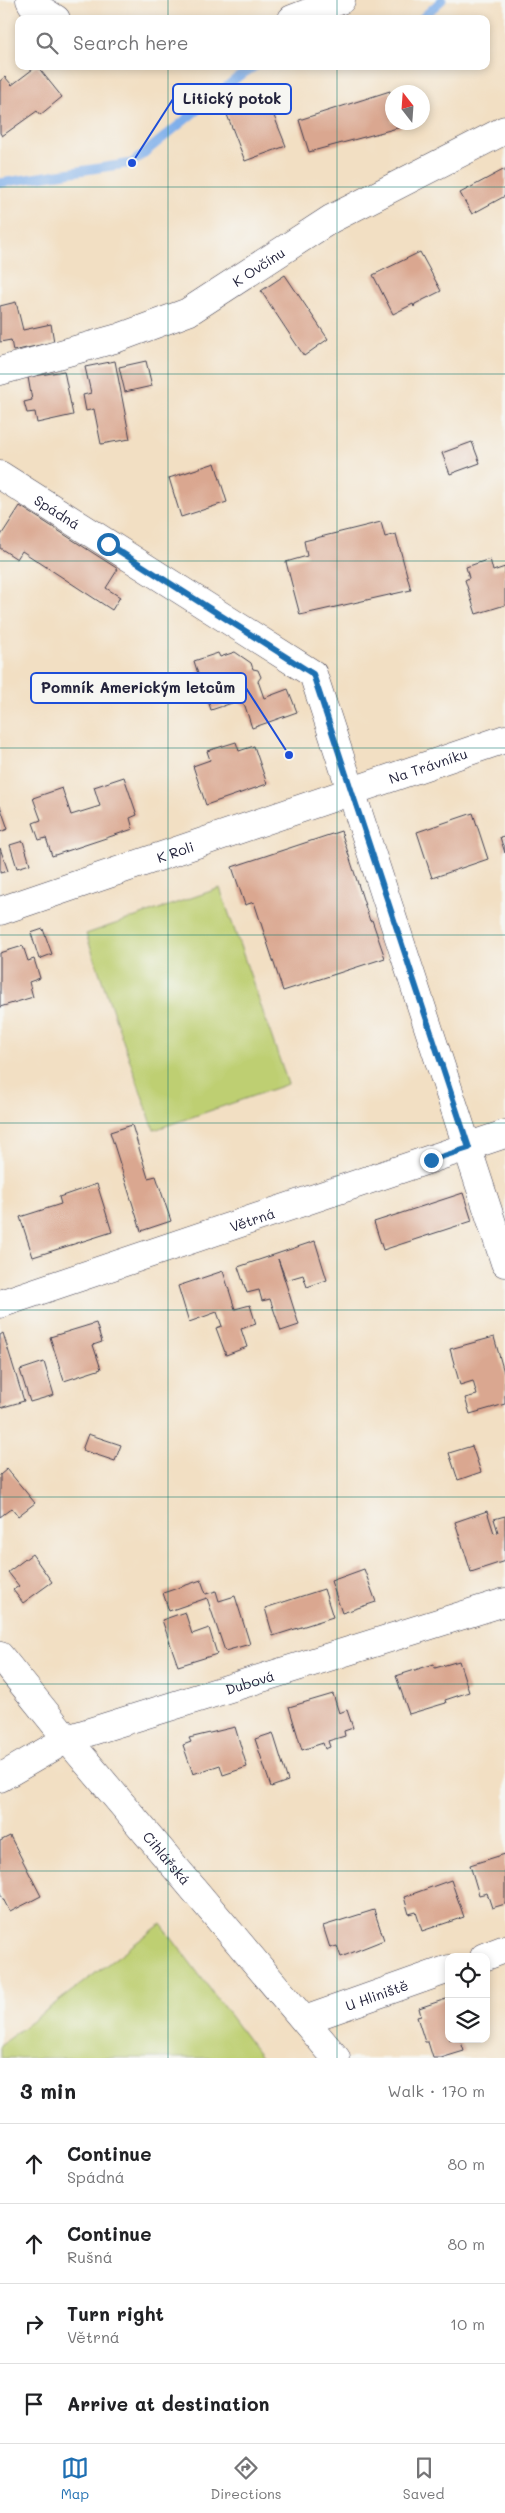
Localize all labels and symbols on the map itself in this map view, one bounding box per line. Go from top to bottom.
callout: Litický potok [173,84,291,114]
north arrow [385,85,430,130]
text: Litický potok [183,88,281,108]
street label: K Ovčínu [228,242,288,290]
street label: Spádná [31,490,84,533]
route start [97,533,120,556]
callout: Pomník Americkým letcům [31,673,246,703]
text: Pomník Americkým letcům [41,677,235,697]
street label: Na Trávníku [386,743,470,787]
street label: K Roli [154,836,196,866]
route end [420,1149,443,1172]
street label: Větrná [227,1203,277,1236]
street label: Dubová [223,1665,277,1698]
street label: Cihlářská [139,1827,195,1889]
street label: U Hliniště [343,1975,411,2014]

